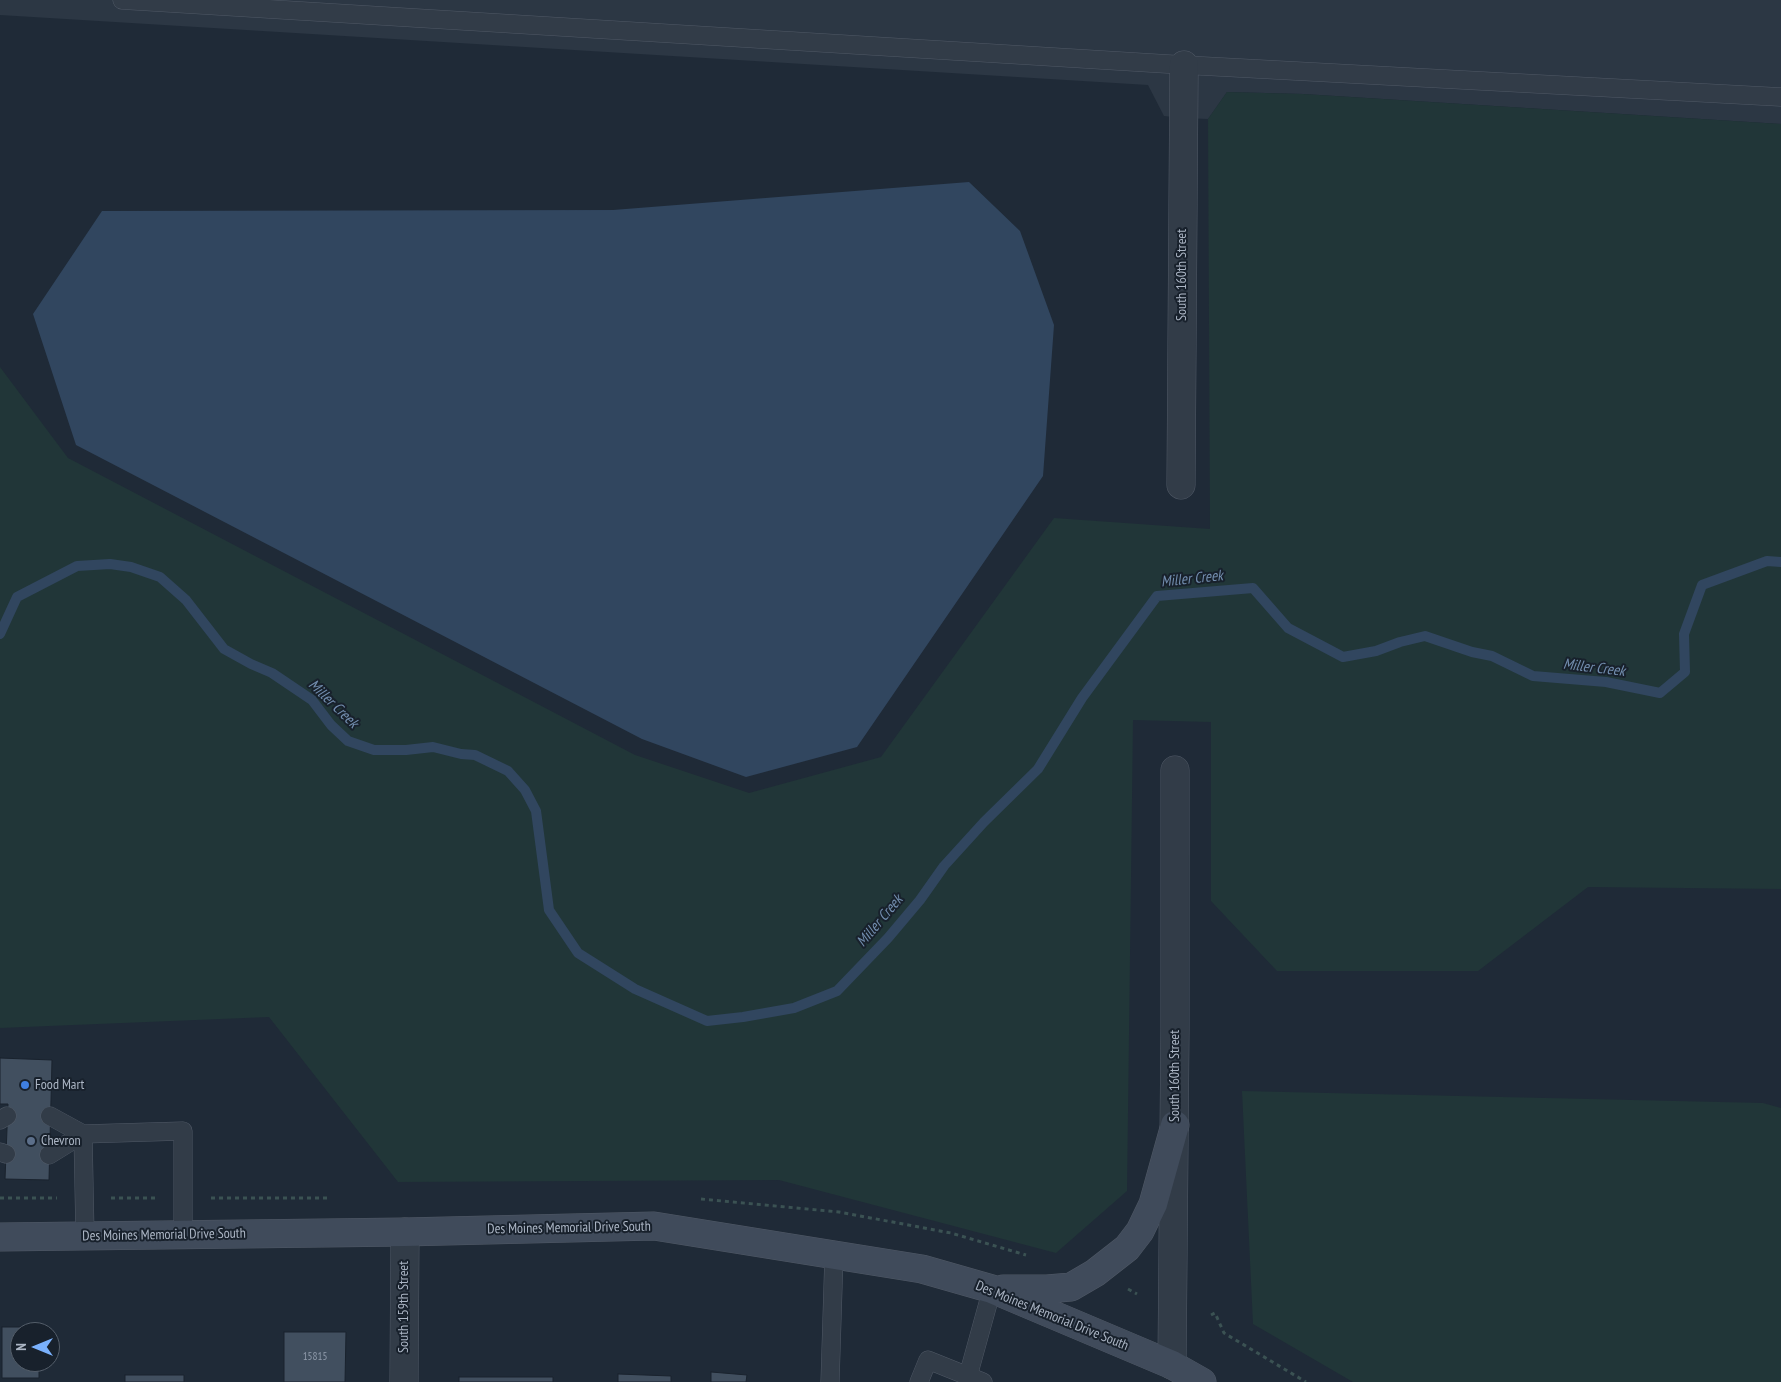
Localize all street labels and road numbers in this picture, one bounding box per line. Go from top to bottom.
street label: South 160th Street [1174,229,1190,321]
street label: South 160th Street [1167,1030,1183,1122]
street label: Des Moines Memorial Drive South [487,1218,651,1238]
street label: Des Moines Memorial Drive South [82,1225,246,1245]
street label: South 159th Street [396,1261,412,1353]
street label: Des Moines Memorial Drive South [973,1278,1131,1354]

